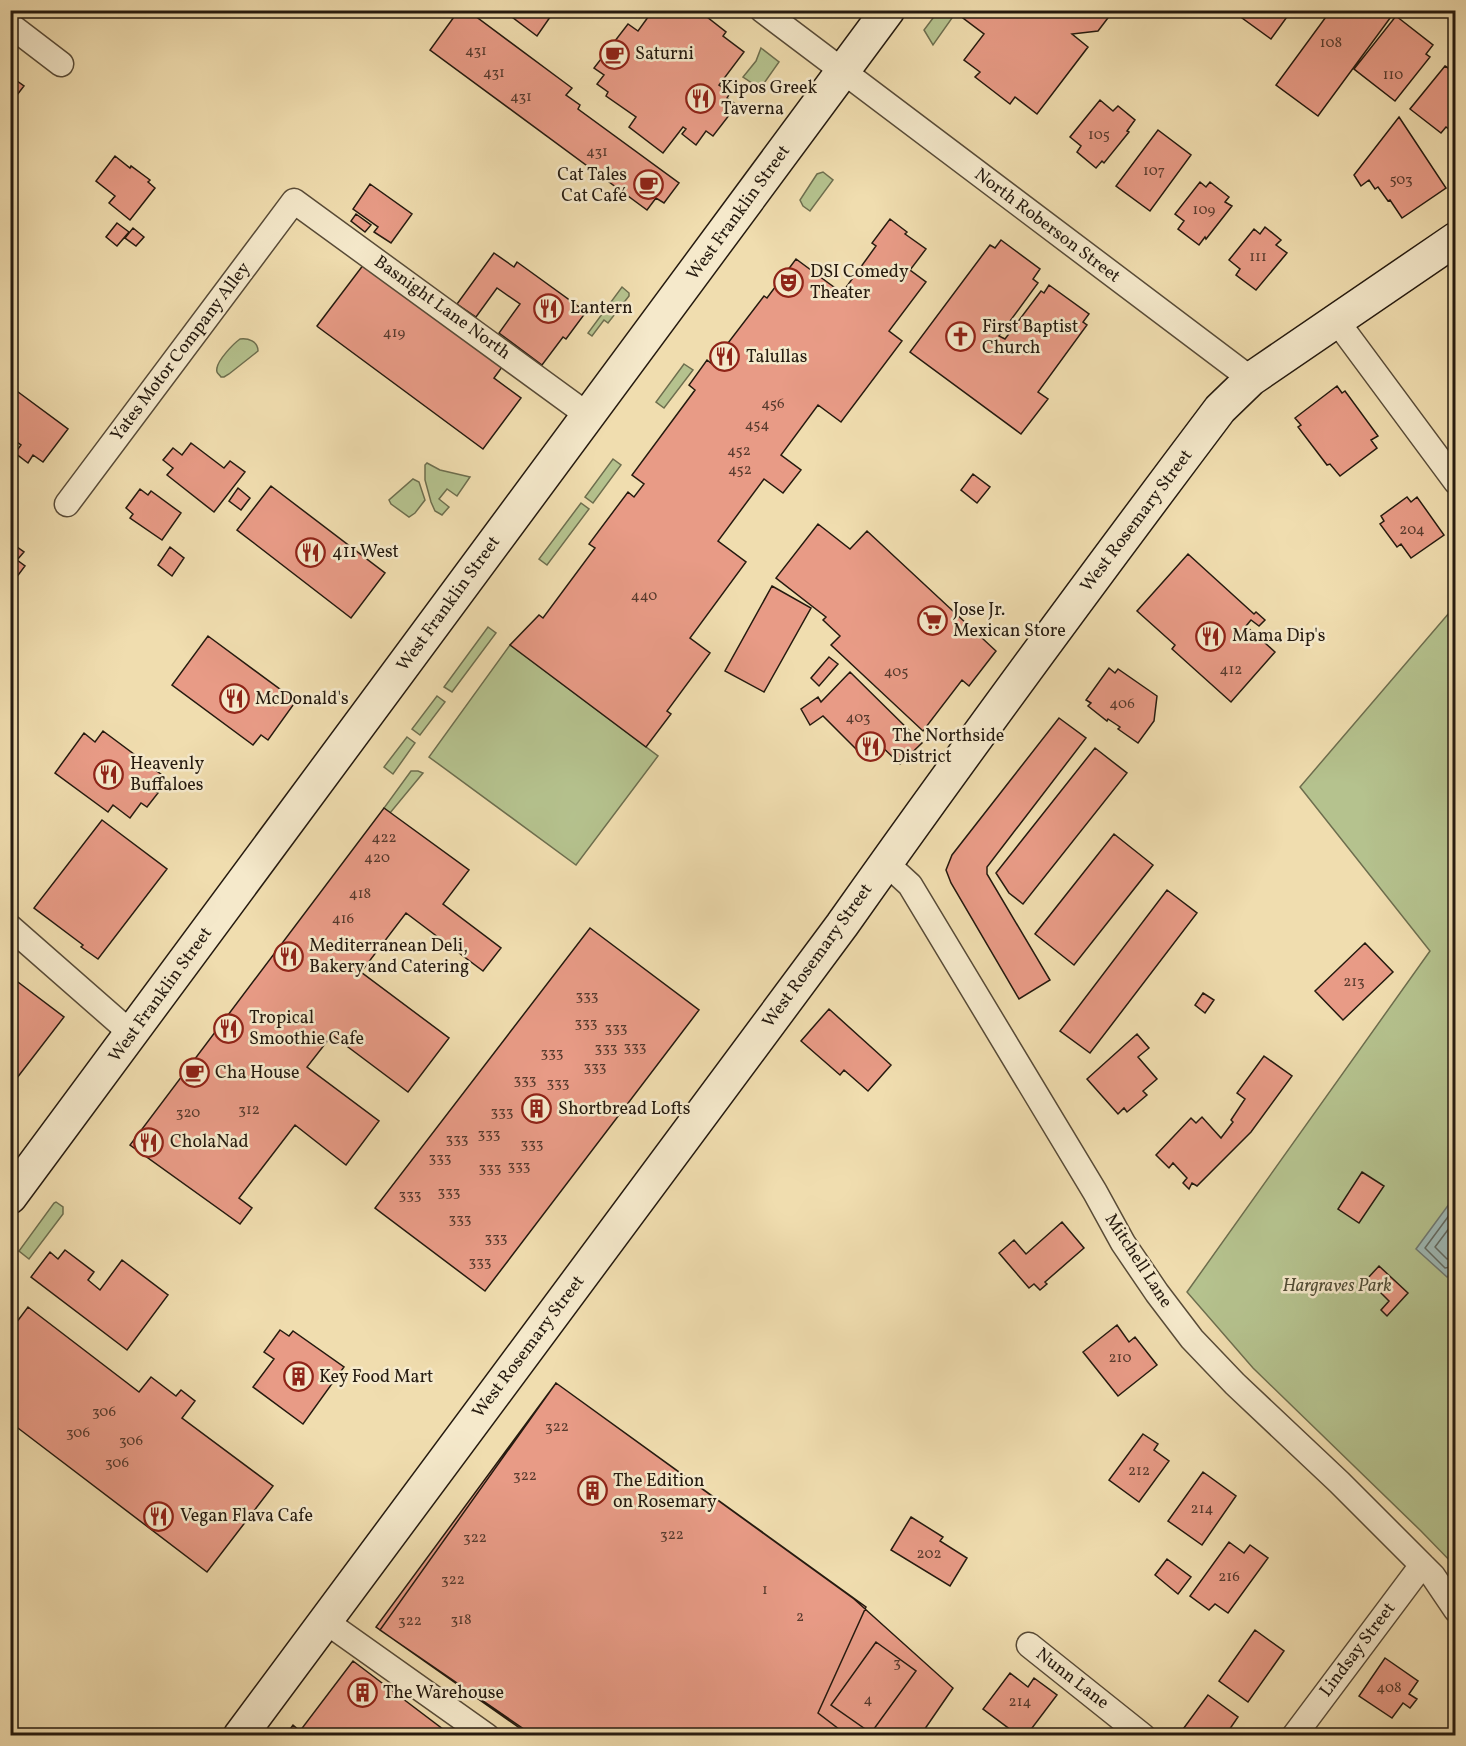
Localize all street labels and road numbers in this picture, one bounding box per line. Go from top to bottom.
street label: West Franklin Street [681,140,797,286]
street label: North Roberson Street [969,163,1125,289]
street label: Basnight Lane North [369,250,516,366]
street label: Yates Motor Company Alley [105,257,257,447]
street label: West Rosemary Street [1075,444,1199,598]
street label: West Franklin Street [391,531,507,677]
street label: West Rosemary Street [757,879,879,1033]
street label: West Franklin Street [103,922,219,1068]
street label: Mitchell Lane [1098,1209,1178,1313]
street label: West Rosemary Street [467,1270,591,1424]
street label: Lindsay Street [1314,1598,1402,1702]
street label: Nunn Lane [1030,1642,1114,1716]

